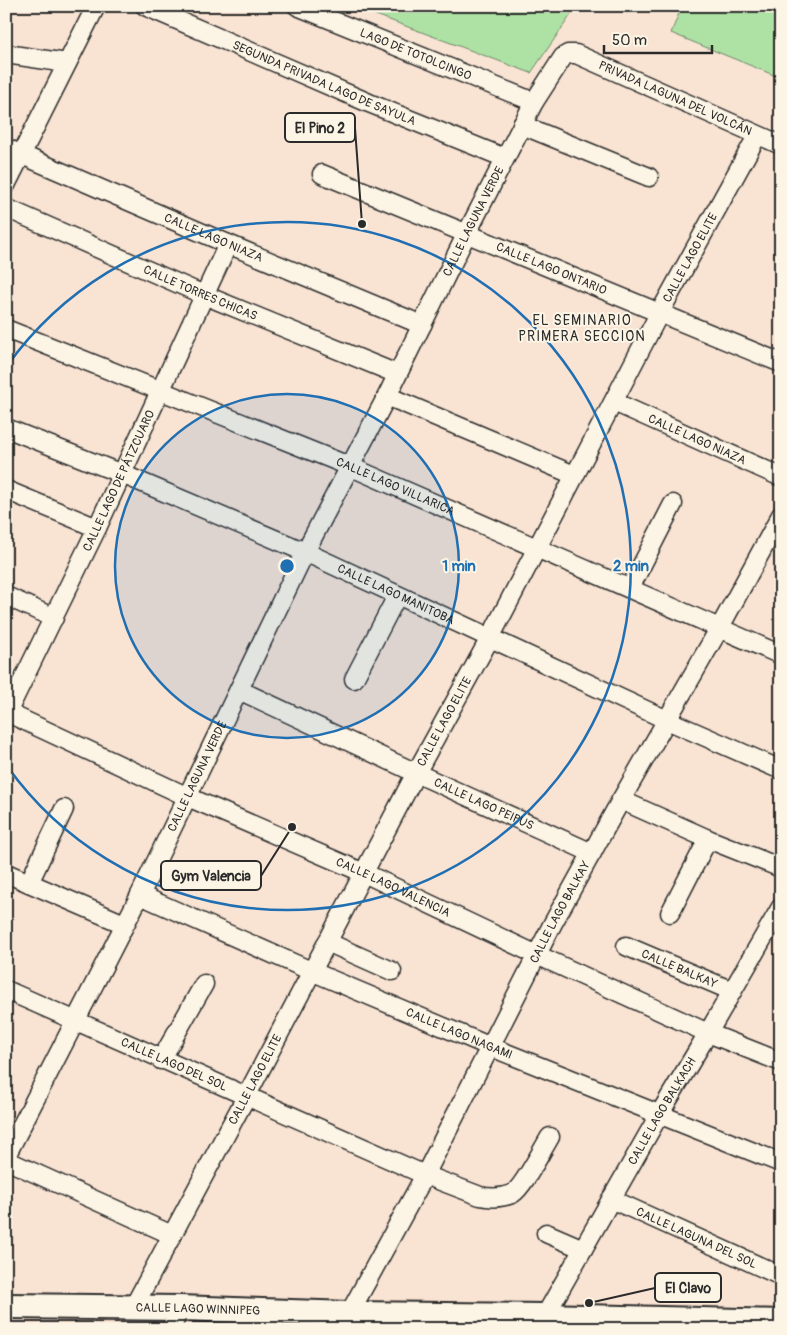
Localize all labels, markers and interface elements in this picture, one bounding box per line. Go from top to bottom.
scale bar [604,22,712,54]
street label: LAGO DE TOTOLCINGO [358,25,474,83]
text: 50 m [612,31,647,50]
street label: SEGUNDA PRIVADA LAGO DE SAYULA [230,37,418,129]
street label: PRIVADA LAGUNA DEL VOLCÁN [596,57,754,139]
callout: El Pino 2 [285,113,355,142]
text: El Pino 2 [295,120,345,137]
street label: CALLE LAGUNA VERDE [439,164,507,279]
street label: CALLE LAGO NIAZA [162,210,265,265]
street label: CALLE LAGO ELITE [659,210,721,305]
street label: CALLE LAGO ONTARIO [494,239,609,298]
street label: CALLE TORRES CHICAS [141,262,259,323]
district label: EL SEMINARIO PRIMERA SECCION [518,312,646,345]
street label: CALLE LAGO DE PÁTZCUARO [79,407,158,554]
street label: CALLE LAGO NIAZA [646,411,748,468]
street label: CALLE LAGO VILLARICA [334,454,457,519]
centre of rings [278,557,296,575]
text: 1 min [442,557,476,576]
text: 2 min [613,557,649,576]
street label: CALLE LAGO MANITOBA [335,561,457,628]
street label: CALLE LAGO ELITE [414,674,475,769]
street label: CALLE LAGUNA VERDE [164,719,230,834]
street label: CALLE LAGO PEIPUS [431,775,536,833]
street label: CALLE LAGO VALENCIA [334,854,453,920]
street label: CALLE LAGO BALKAY [526,858,593,966]
callout: Gym Valencia [161,861,261,890]
text: Gym Valencia [171,868,251,885]
street label: CALLE BALKAY [639,946,720,991]
street label: CALLE LAGO NAGAMI [404,1004,515,1062]
street label: CALLE LAGO ELITE [225,1032,285,1127]
street label: CALLE LAGO DEL SOL [119,1034,230,1094]
street label: CALLE LAGO BALKACH [625,1054,699,1167]
street label: CALLE LAGUNA DEL SOL [634,1204,760,1272]
callout: El Clavo [655,1273,721,1302]
text: El Clavo [665,1280,711,1297]
street label: CALLE LAGO WINNIPEG [136,1300,261,1318]

